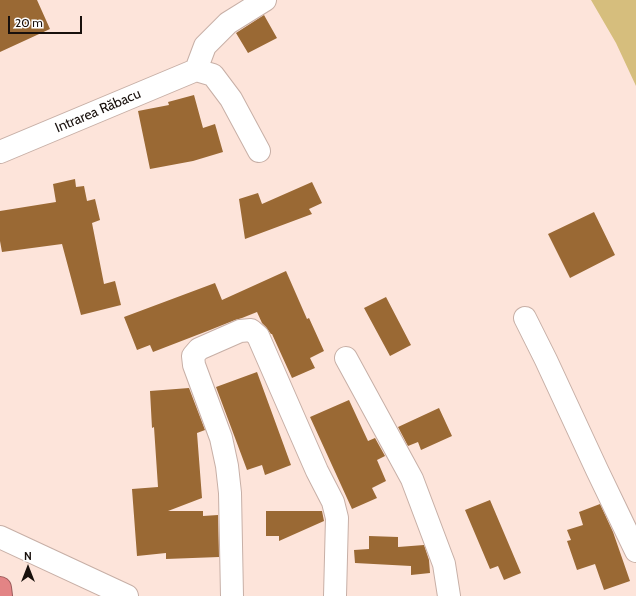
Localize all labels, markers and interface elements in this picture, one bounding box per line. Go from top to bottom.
scale bar [10,8,84,34]
text: 20 m [15,15,43,30]
street label: Intrarea Răbacu [53,85,143,137]
north arrow [8,548,48,588]
text: N [24,549,32,563]

